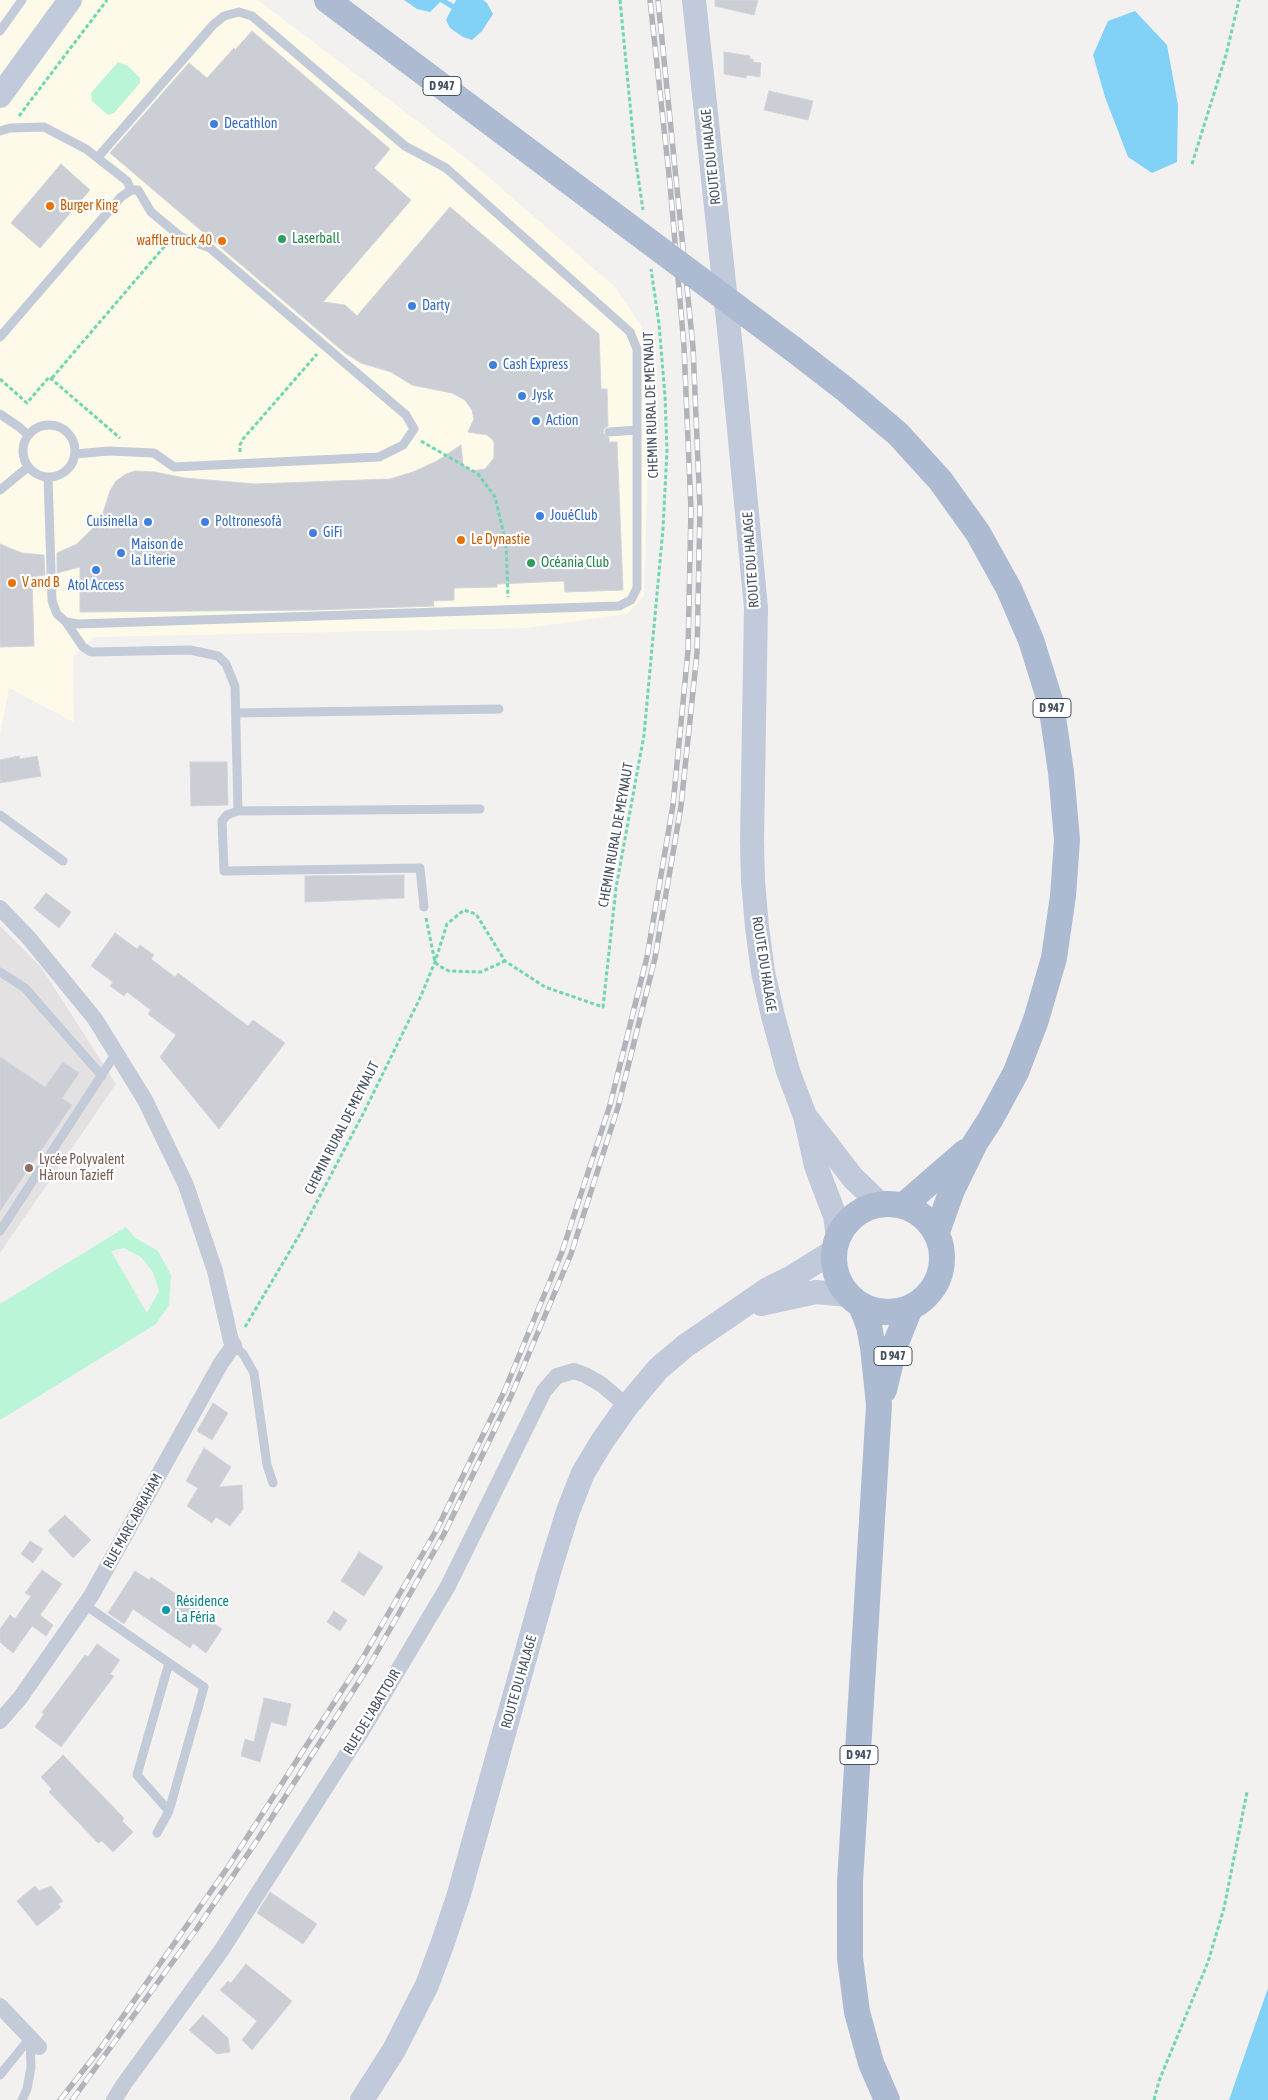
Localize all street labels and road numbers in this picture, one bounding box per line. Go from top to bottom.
road number: D 947 [423,76,461,95]
street label: ROUTE DU HALAGE [698,108,724,206]
street label: CHEMIN RURAL DE MEYNAUT [640,331,662,479]
street label: ROUTE DU HALAGE [739,512,763,608]
road number: D 947 [1033,698,1071,718]
street label: CHEMIN RURAL DE MEYNAUT [595,761,637,909]
street label: ROUTE DU HALAGE [748,915,780,1013]
street label: CHEMIN RURAL DE MEYNAUT [301,1059,383,1197]
road number: D 947 [874,1346,912,1365]
street label: RUE MARC ABRAHAM [100,1470,166,1572]
street label: ROUTE DU HALAGE [498,1634,540,1730]
street label: RUE DE L'ABATTOIR [340,1666,404,1758]
road number: D 947 [840,1746,878,1764]

